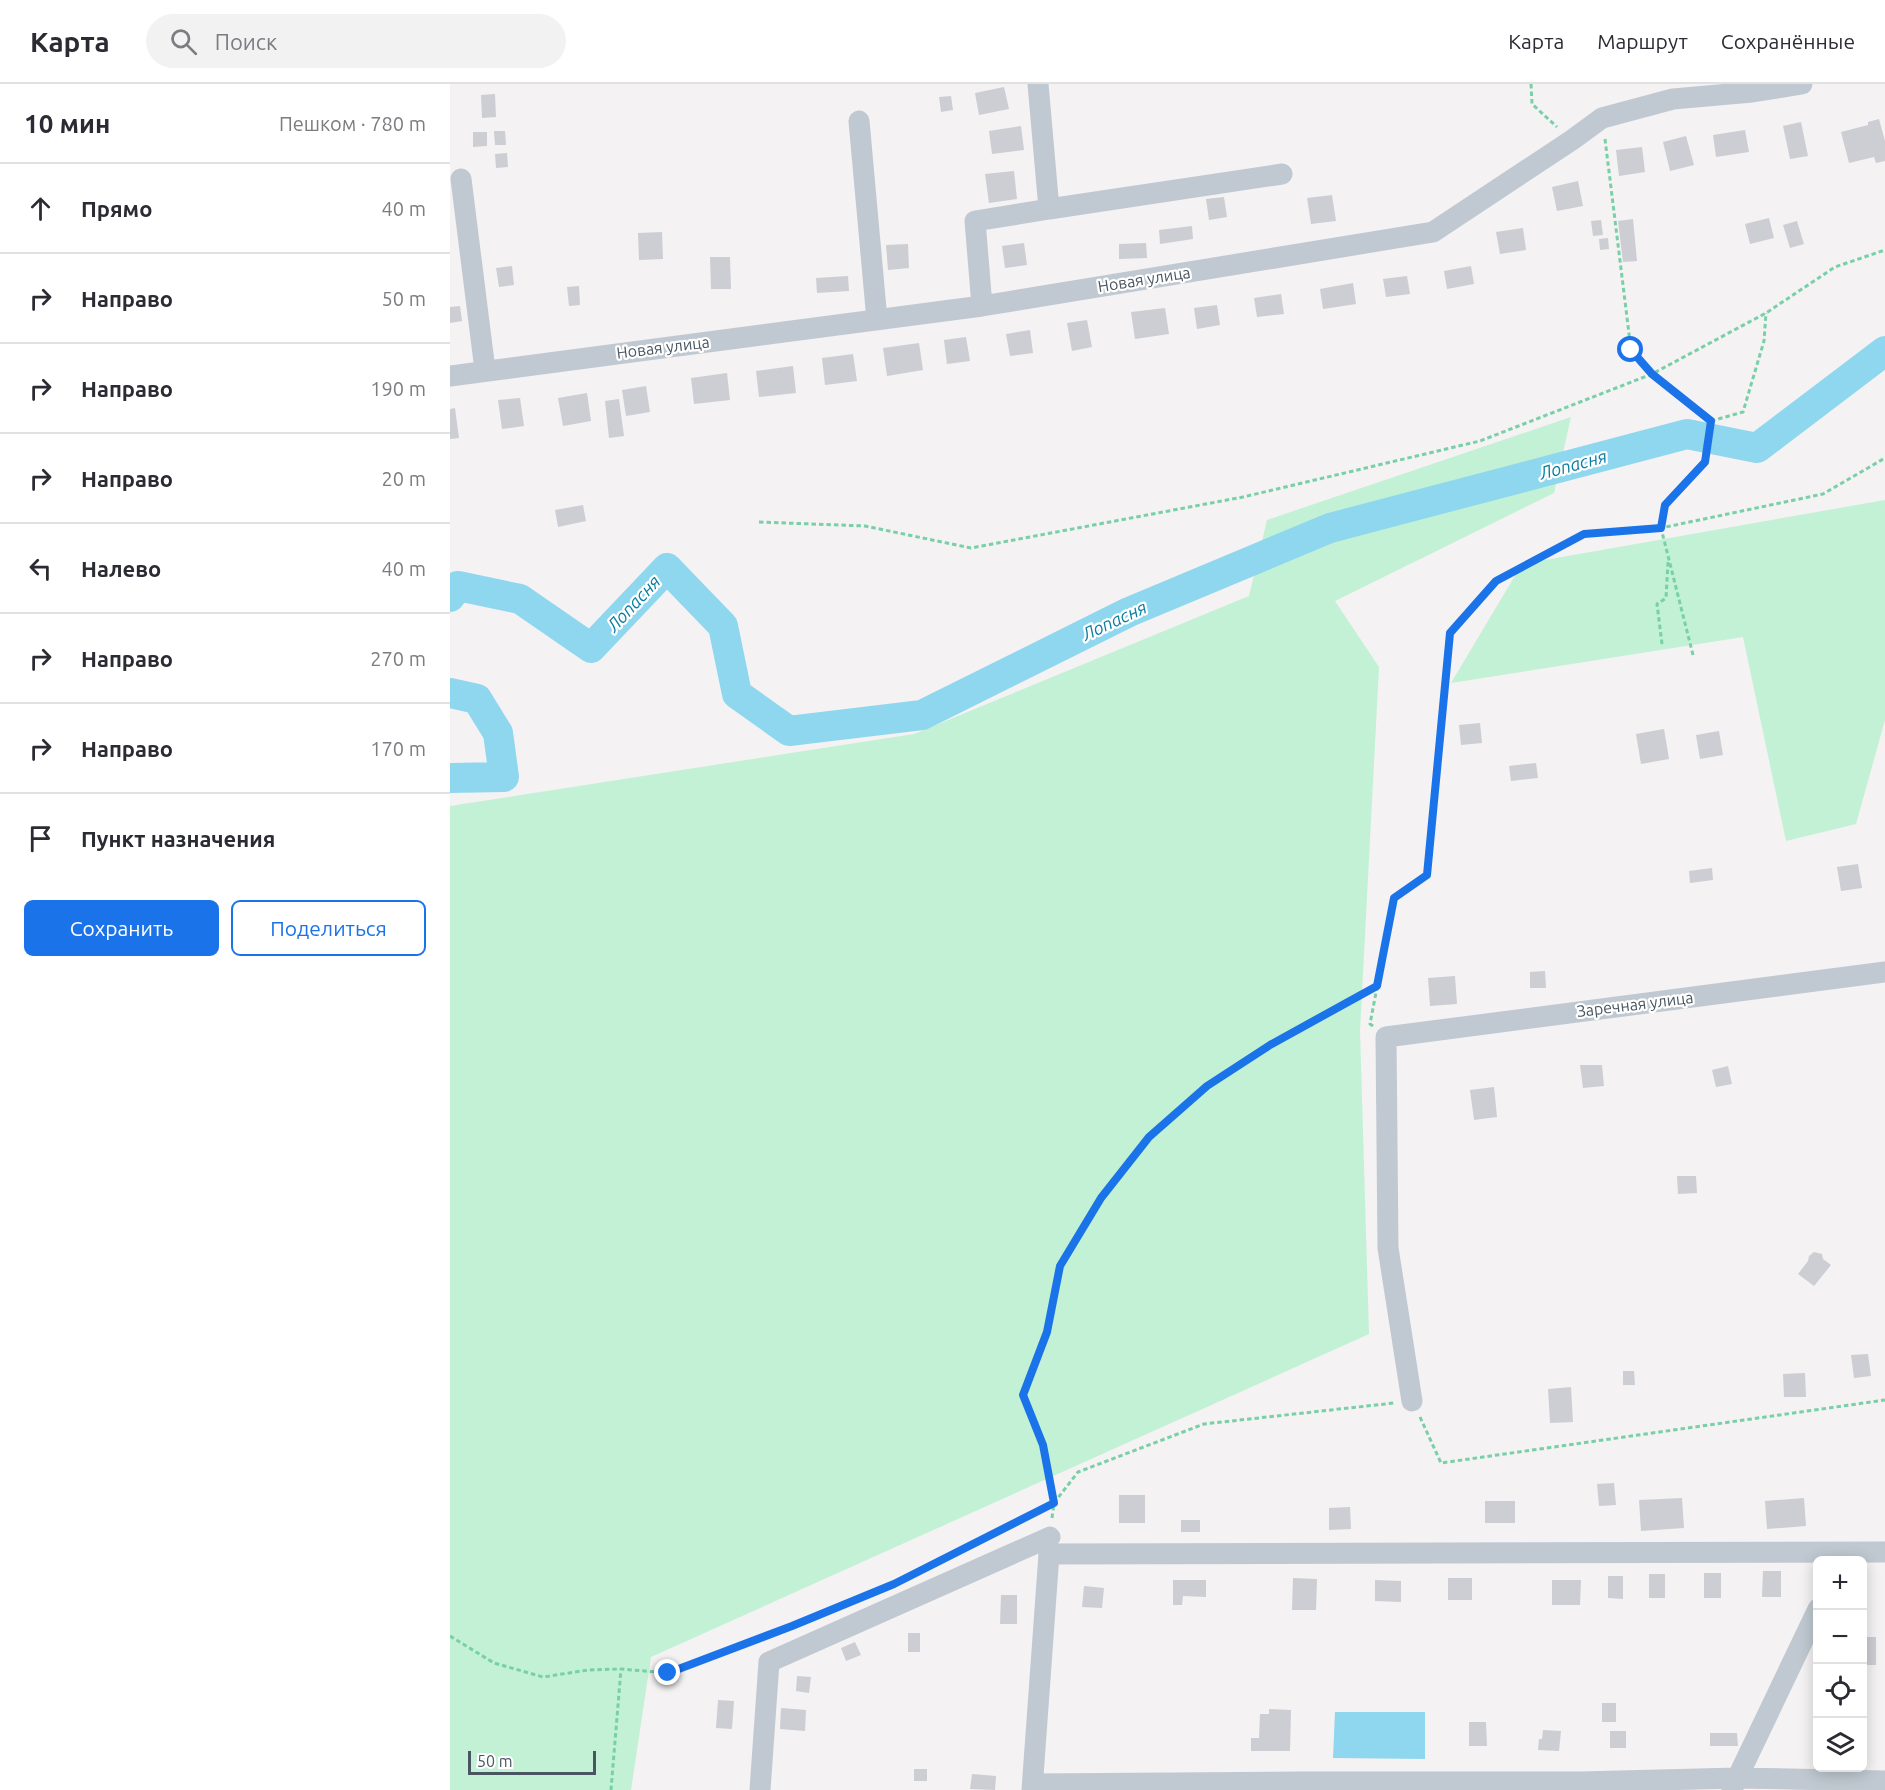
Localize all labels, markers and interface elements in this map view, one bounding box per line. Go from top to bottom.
search box [146,14,566,68]
icon: search [167,25,200,58]
text: Карта [30,26,110,57]
text: Поиск [215,29,277,54]
text: Карта [1508,29,1564,53]
text: Маршрут [1597,29,1688,53]
text: Сохранённые [1721,29,1855,53]
text: 10 мин [24,109,110,138]
text: Пешком · 780 m [279,112,426,135]
icon: ahead [24,192,57,225]
text: Прямо [81,196,152,221]
text: 40 m [382,197,426,220]
street label: Новая улица [1096,263,1192,295]
icon: right [24,282,57,315]
text: Направо [81,286,173,311]
text: 50 m [382,287,426,310]
street label: Новая улица [615,332,711,362]
route start [1617,336,1643,362]
icon: right [24,372,57,405]
text: Направо [81,376,173,401]
text: 190 m [370,377,426,400]
water label: Лопасня [1536,445,1609,483]
icon: right [24,462,57,495]
text: Направо [81,466,173,491]
text: 20 m [382,467,426,490]
icon: left [24,552,57,585]
text: Налево [81,556,161,581]
text: 40 m [382,557,426,580]
water label: Лопасня [602,571,664,636]
water label: Лопасня [1078,596,1149,644]
icon: right [24,642,57,675]
text: Направо [81,646,173,671]
text: 270 m [370,647,426,670]
icon: right [24,732,57,765]
text: Направо [81,736,173,761]
text: 170 m [370,737,426,760]
icon: arrive [24,822,57,855]
text: Пункт назначения [81,826,275,851]
button: Сохранить [24,900,219,956]
button: Поделиться [231,900,426,956]
street label: Заречная улица [1576,988,1694,1020]
map controls [1813,1556,1867,1772]
button: + [1813,1556,1867,1610]
button: − [1813,1610,1867,1664]
route end [654,1659,680,1685]
button: locate [1813,1664,1867,1718]
button: layers [1813,1718,1867,1772]
scale bar [468,1748,596,1776]
text: 50 m [477,1752,513,1770]

